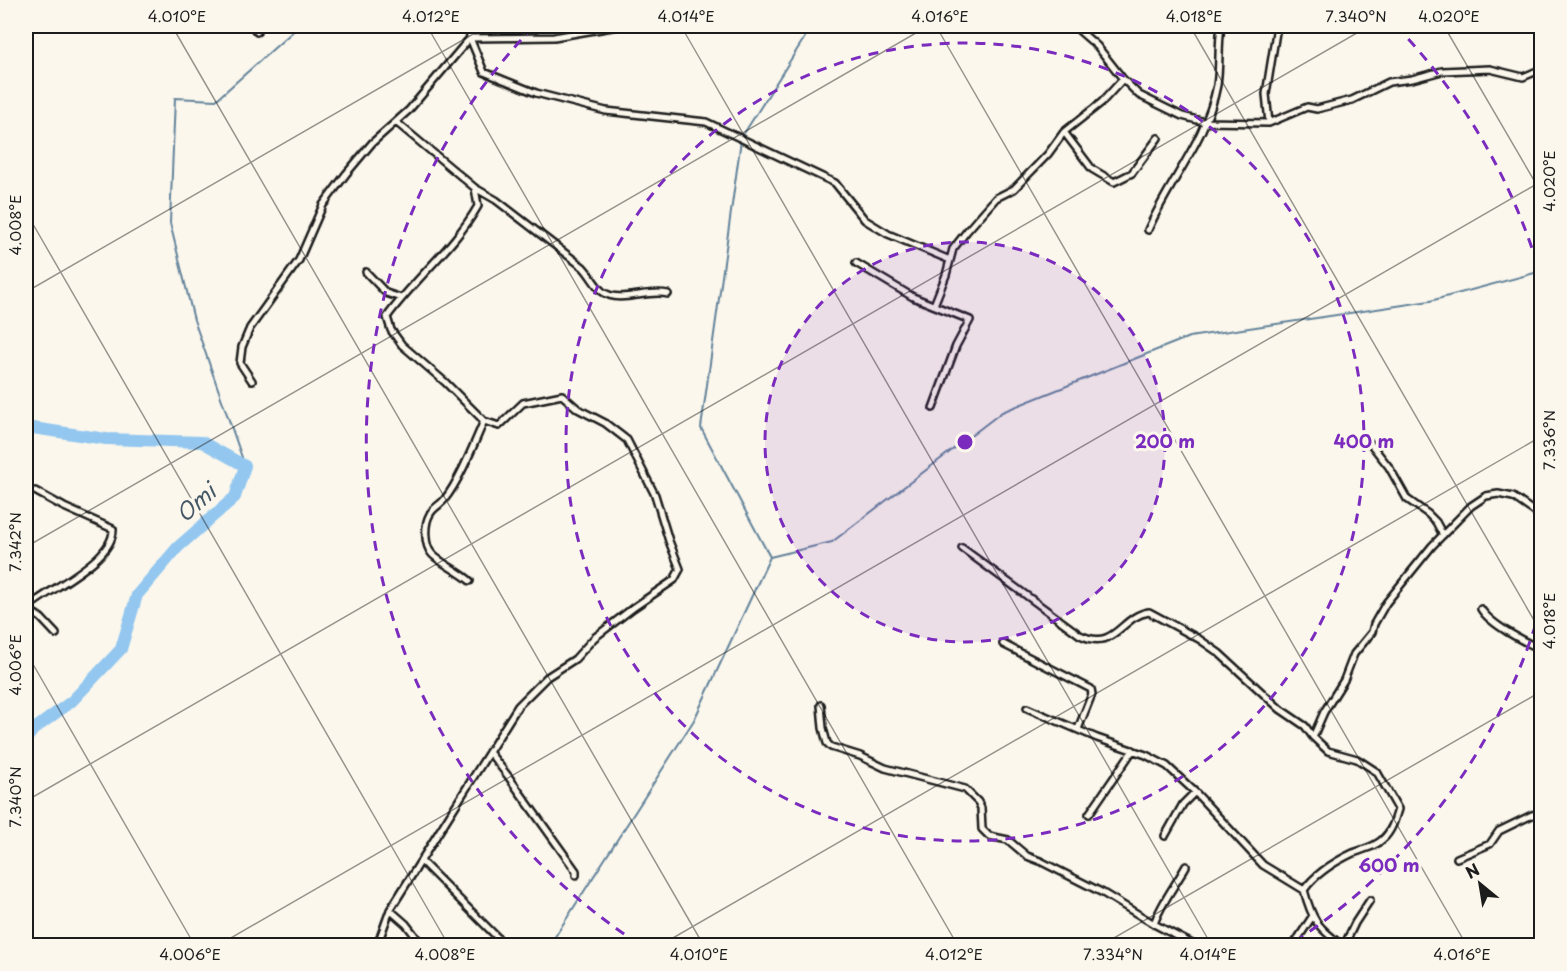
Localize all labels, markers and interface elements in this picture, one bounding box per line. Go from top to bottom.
text: 4.010°E [148,4,206,27]
text: 4.012°E [402,4,460,27]
text: 4.014°E [657,4,715,27]
text: 4.016°E [911,4,969,27]
text: 4.018°E [1166,4,1222,27]
text: 7.340°N [1325,4,1387,27]
text: 4.020°E [1418,4,1480,27]
text: 4.020°E [1537,150,1560,212]
text: 4.008°E [3,195,26,255]
text: 7.336°N [1537,410,1560,470]
text: 200 m [1135,427,1195,454]
text: 400 m [1334,427,1394,454]
centre of rings [955,432,975,452]
water label: Omi [168,473,225,529]
text: 7.342°N [3,512,26,572]
text: 4.018°E [1537,593,1560,649]
text: 4.006°E [3,634,26,696]
text: 7.340°N [3,766,26,828]
text: 600 m [1358,851,1420,878]
north arrow [1450,854,1510,914]
text: N [1461,857,1483,884]
text: 4.006°E [159,942,221,965]
text: 4.008°E [415,942,475,965]
text: 4.010°E [670,942,728,965]
text: 4.012°E [925,942,983,965]
text: 7.334°N [1083,942,1143,965]
text: 4.014°E [1179,942,1237,965]
text: 4.016°E [1433,942,1491,965]

